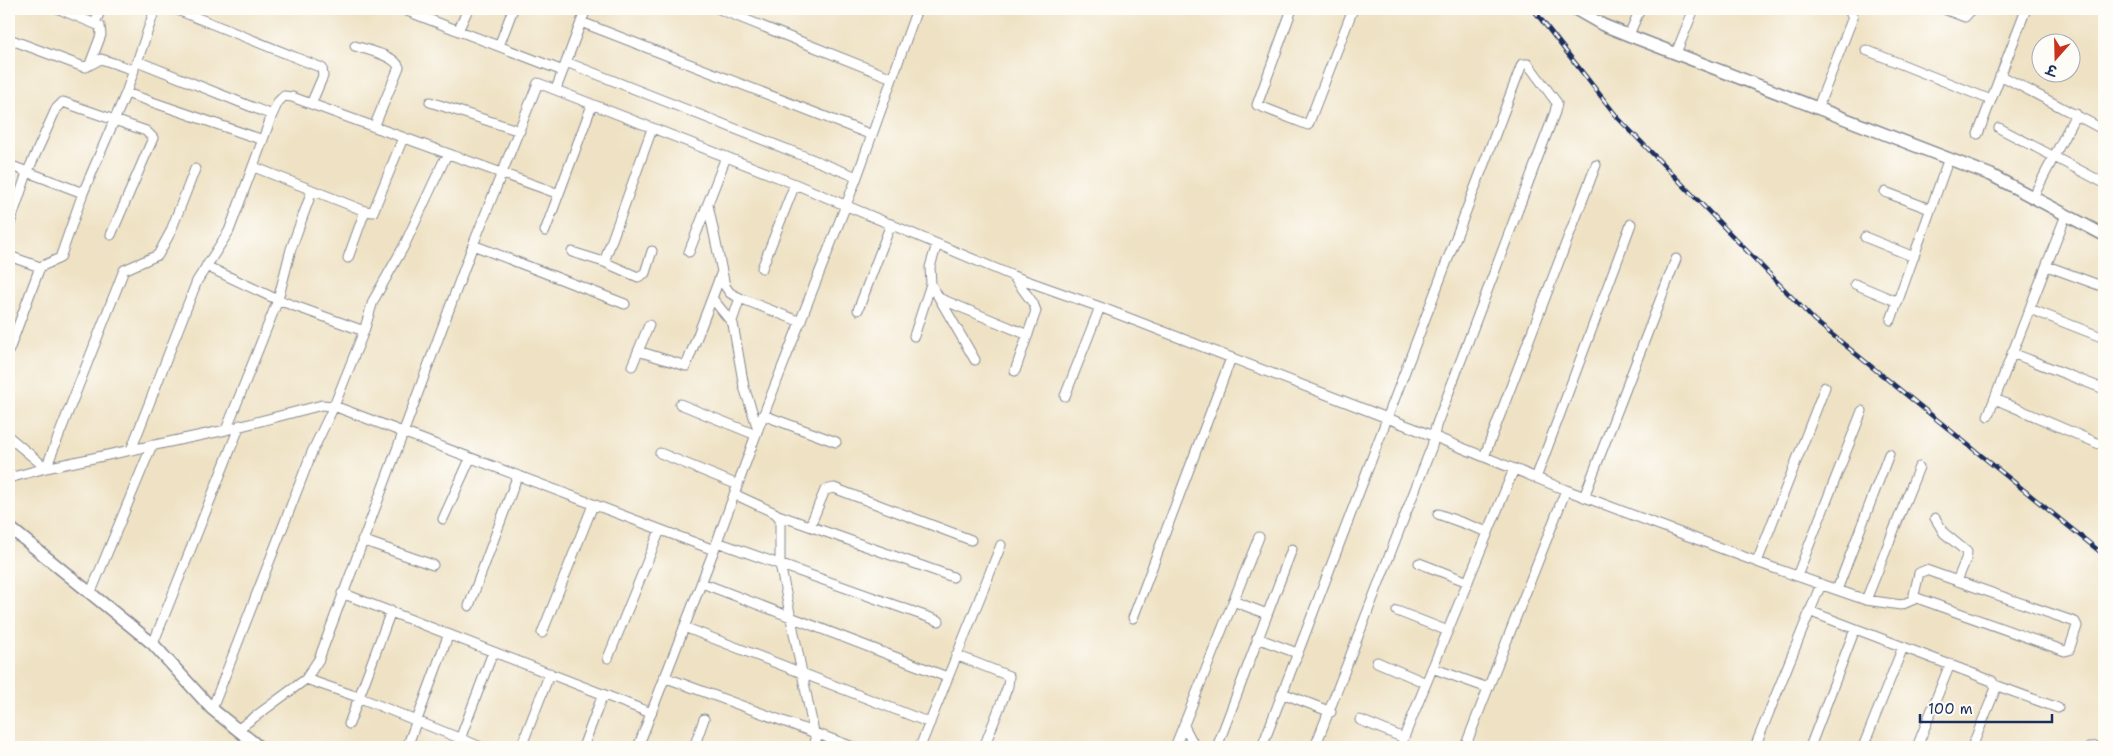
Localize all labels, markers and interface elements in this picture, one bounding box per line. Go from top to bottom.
north arrow [2030,32,2080,82]
text: उ [2043,60,2061,81]
scale bar [1920,691,2053,723]
text: 100 m [1928,699,1973,719]

